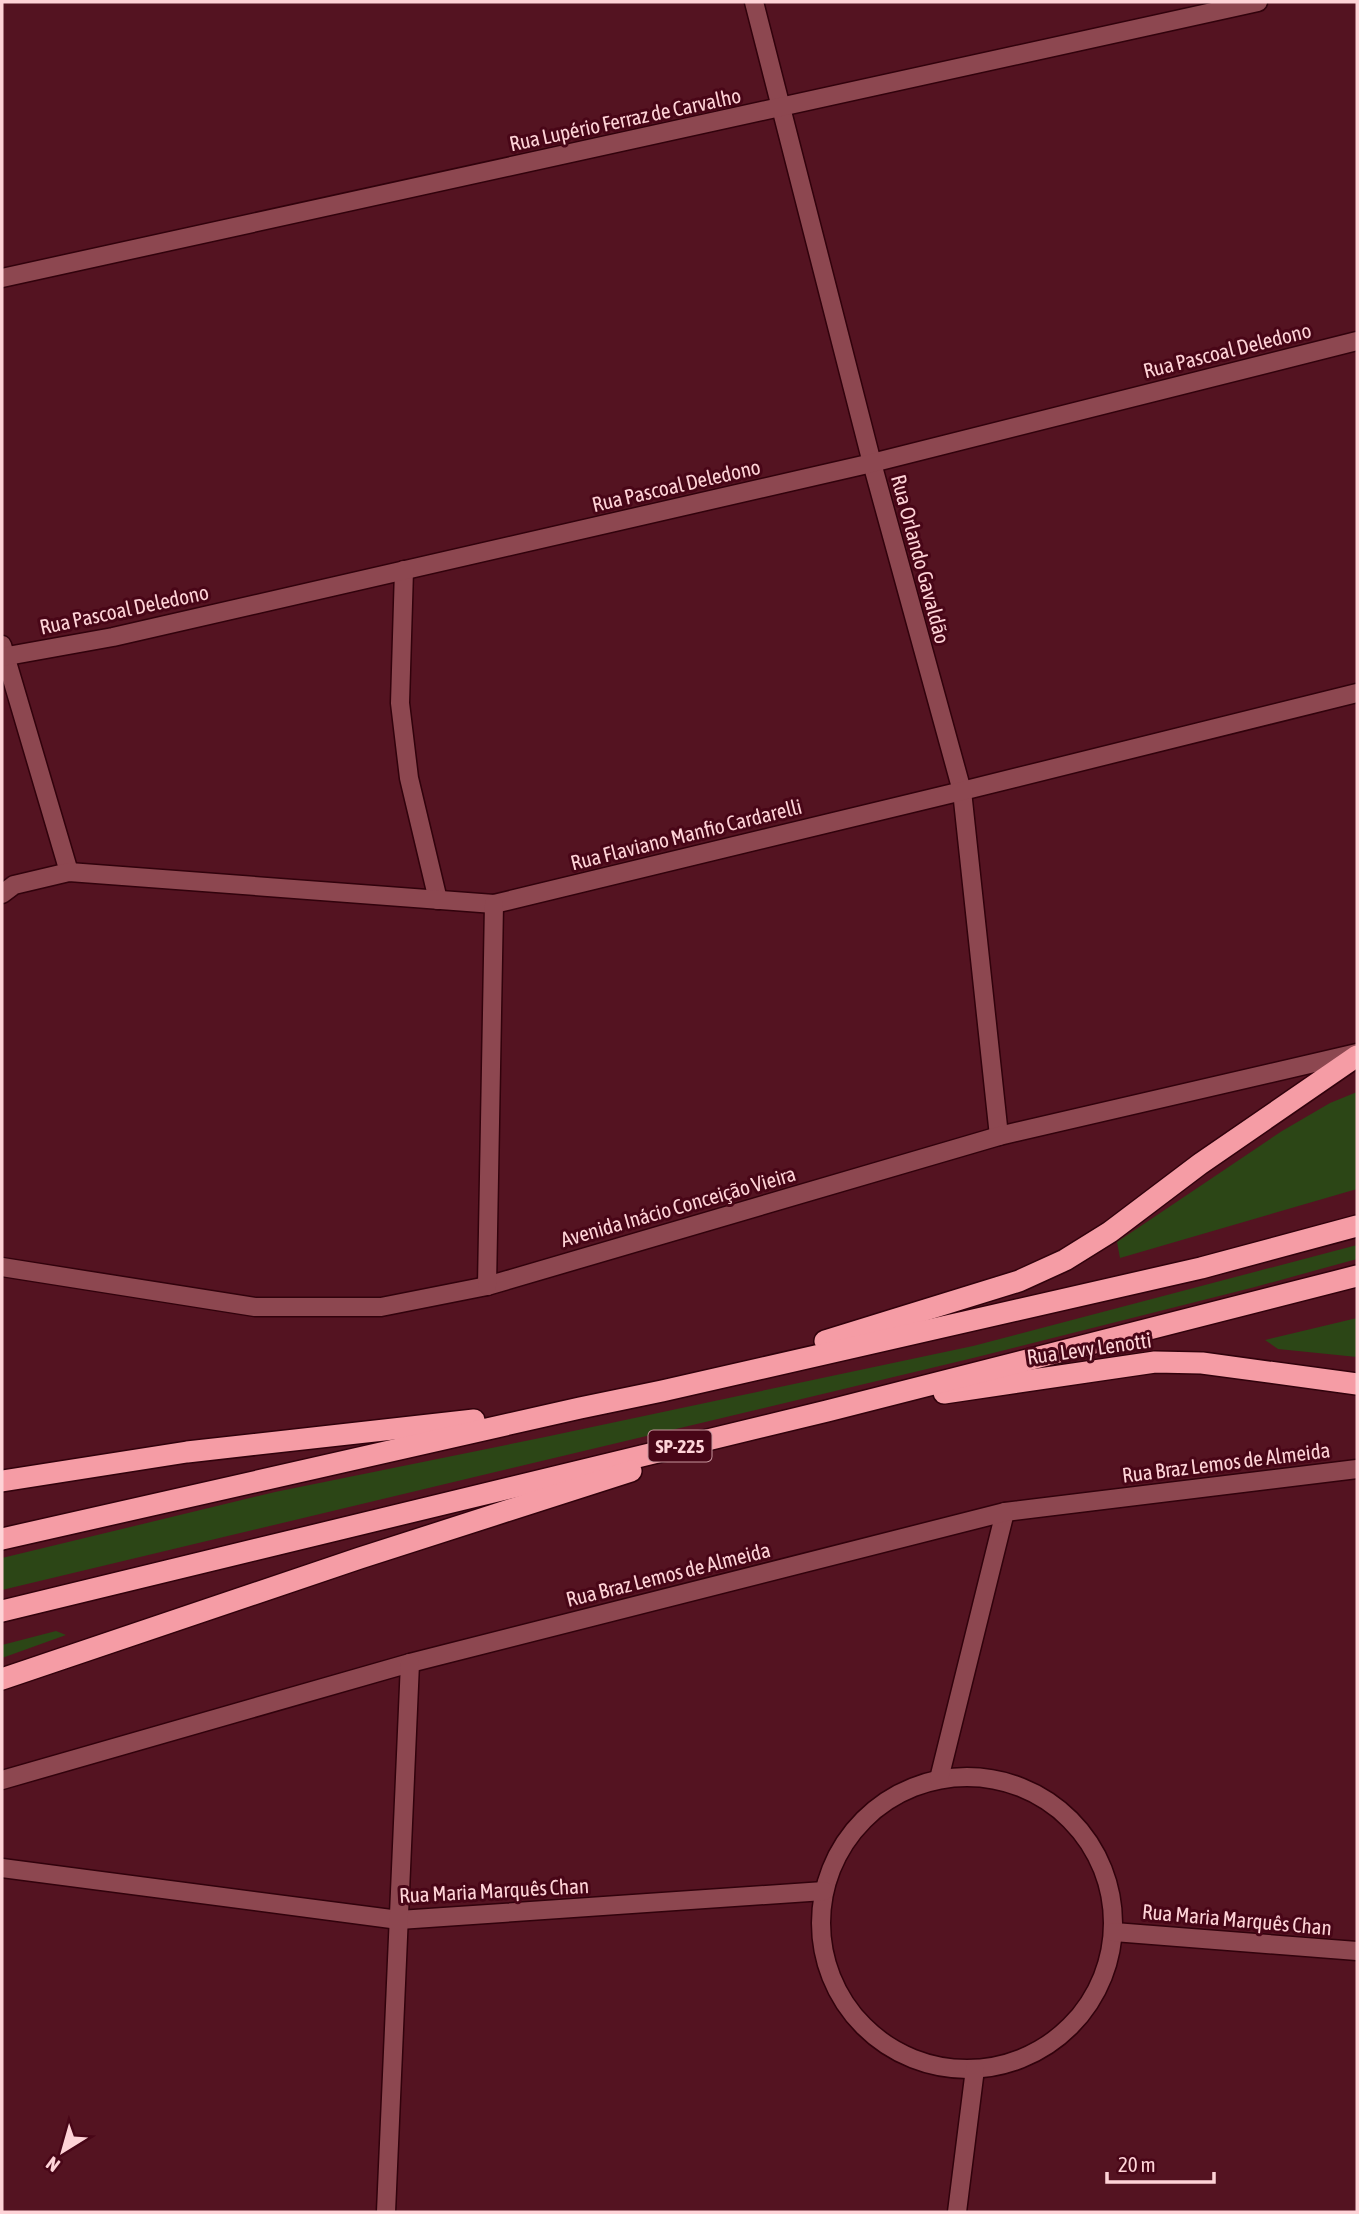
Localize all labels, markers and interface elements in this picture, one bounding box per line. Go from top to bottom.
street label: Rua Lupério Ferraz de Carvalho [507,83,743,155]
street label: Rua Pascoal Deledono [1141,318,1313,382]
street label: Rua Pascoal Deledono [589,454,763,516]
street label: Rua Orlando Gavaldão [887,472,955,646]
street label: Rua Pascoal Deledono [37,579,211,639]
street label: Rua Flaviano Manfio Cardarelli [568,794,804,874]
street label: Avenida Inácio Conceição Vieira [558,1161,798,1251]
street label: Rua Levy Lenotti [1025,1327,1153,1369]
road number: SP-225 [648,1430,712,1462]
street label: Rua Braz Lemos de Almeida [1121,1437,1331,1487]
street label: Rua Braz Lemos de Almeida [563,1537,773,1611]
street label: Rua Maria Marquês Chan [398,1873,590,1907]
street label: Rua Maria Marquês Chan [1141,1899,1333,1939]
north arrow [28,2116,98,2186]
scale bar [1107,2140,1214,2184]
text: N [42,2152,64,2177]
text: 20 m [1118,2152,1156,2176]

